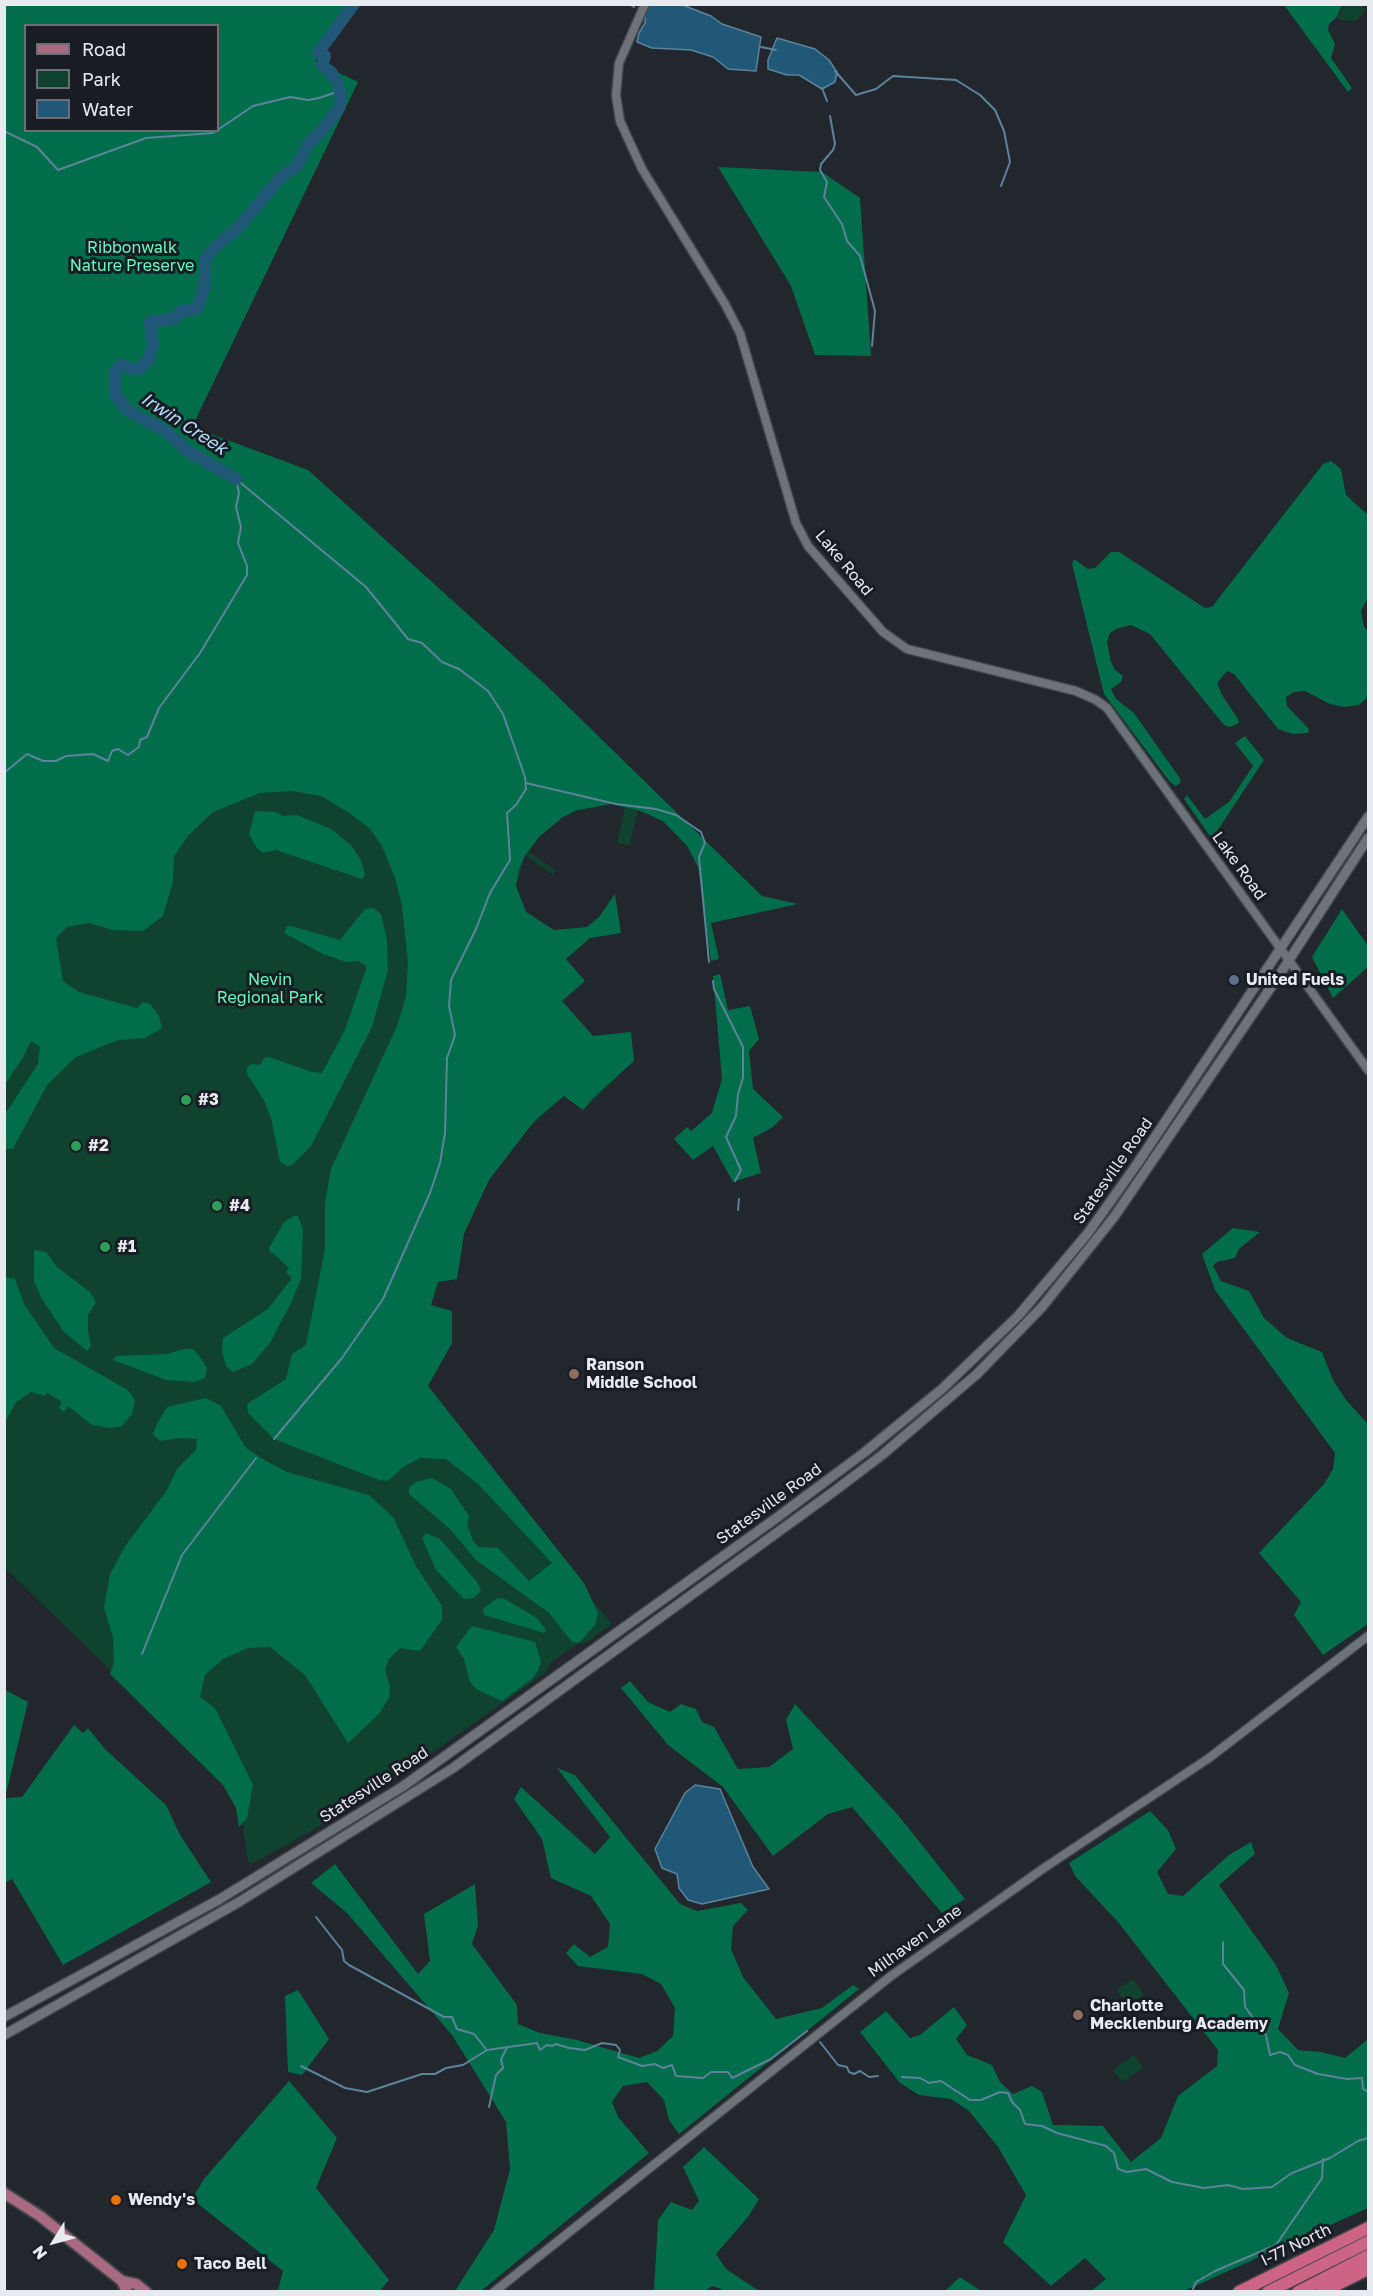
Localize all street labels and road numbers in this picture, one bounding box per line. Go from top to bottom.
street label: Lake Road [811,526,877,600]
street label: Lake Road [1208,828,1270,904]
street label: Statesville Road [1069,1114,1157,1228]
street label: Statesville Road [713,1459,825,1549]
street label: Statesville Road [316,1743,432,1827]
street label: Milhaven Lane [864,1901,966,1981]
street label: I-77 North [1258,2220,1334,2270]

